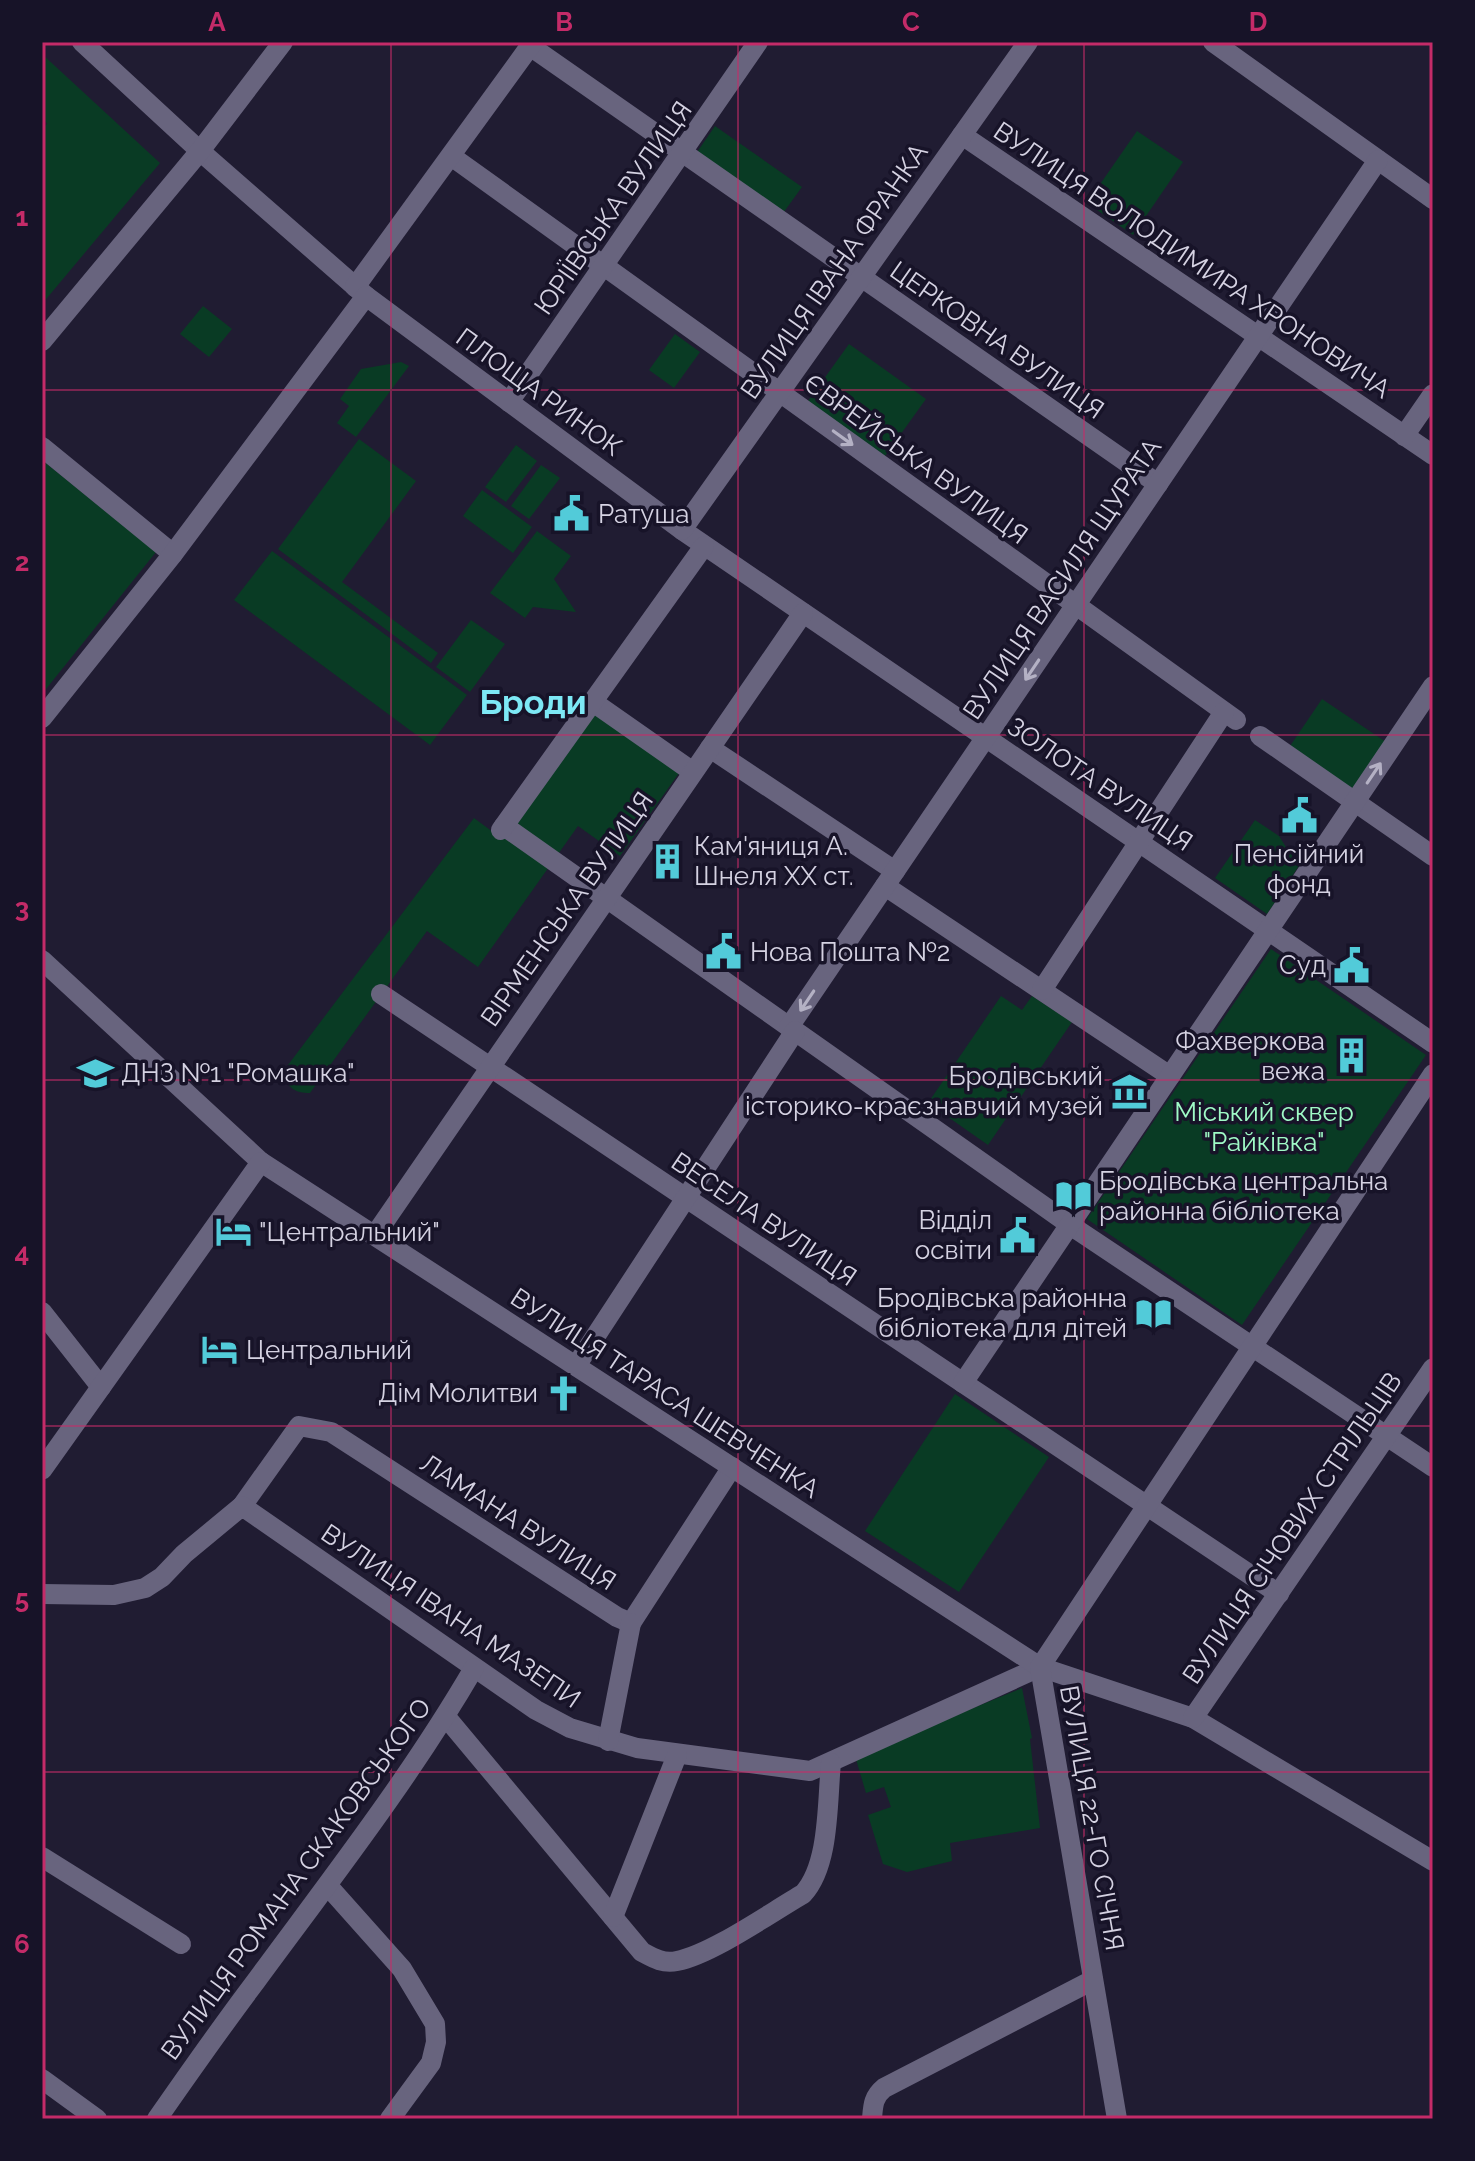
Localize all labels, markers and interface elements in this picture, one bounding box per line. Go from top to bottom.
text: A [208,7,226,37]
text: B [555,7,573,37]
text: C [902,7,920,37]
text: D [1249,7,1267,37]
street label: ЮРІЇВСЬКА ВУЛИЦЯ [528,96,698,320]
street label: ВУЛИЦЯ ВОЛОДИМИРА ХРОНОВИЧА [988,116,1396,405]
street label: ВУЛИЦЯ ІВАНА ФРАНКА [734,137,934,404]
text: 1 [16,202,29,232]
street label: ЦЕРКОВНА ВУЛИЦЯ [885,255,1109,425]
street label: ПЛОЩА РИНОК [450,322,628,462]
street label: ЄВРЕЙСЬКА ВУЛИЦЯ [798,368,1034,550]
one-way arrow [831,430,853,446]
street label: ВУЛИЦЯ ВАСИЛЯ ЩУРАТА [957,433,1167,725]
public building icon: Ратуша [553,495,591,533]
place label: Ратуша [598,499,689,529]
text: 2 [15,547,29,577]
one-way arrow [1024,659,1040,681]
district label: Броди [479,682,587,722]
street label: ЗОЛОТА ВУЛИЦЯ [1002,711,1198,857]
one-way arrow [1366,763,1382,785]
street label: ВІРМЕНСЬКА ВУЛИЦЯ [475,786,659,1032]
public building icon: Пенсійний фонд [1280,796,1318,834]
place label: Кам'яниця А. Шнеля XX cт. [694,831,854,891]
place label: Пенсійний фонд [1234,839,1364,899]
building icon: Кам'яниця А. Шнеля XX cт. [649,842,687,880]
text: 3 [15,893,29,923]
public building icon: Нова Пошта №2 [705,933,743,971]
place label: Нова Пошта №2 [750,937,950,967]
public building icon: Cуд [1333,946,1371,984]
place label: Cуд [1279,950,1326,980]
one-way arrow [799,989,815,1012]
place label: Фахверкова вежа [1175,1026,1325,1086]
building icon: Фахверкова вежа [1332,1037,1370,1075]
school or university icon: ДНЗ №1 "Ромашка" [76,1054,114,1092]
place label: ДНЗ №1 "Ромашка" [121,1058,355,1088]
place label: Бродівський історико-краєзнавчий музей [745,1061,1103,1121]
museum icon: Бродівський історико-краєзнавчий музей [1110,1072,1148,1110]
park label: Міський сквер "Райківка" [1174,1097,1354,1157]
street label: ВЕСЕЛА ВУЛИЦЯ [666,1146,862,1292]
place label: Бродівська центральна районна бібліотека [1099,1166,1388,1226]
library icon: Бродівська центральна районна бібліотека [1054,1177,1092,1215]
place label: Відділ освіти [915,1205,992,1265]
hotel icon: "Центральний" [214,1213,252,1251]
public building icon: Відділ освіти [999,1216,1037,1254]
place label: "Центральний" [259,1217,440,1247]
text: 4 [15,1238,29,1268]
street label: ВУЛИЦЯ ТАРАСА ШЕВЧЕНКА [505,1282,825,1504]
place label: Бродівська районна бібліотека для дітей [877,1283,1127,1343]
library icon: Бродівська районна бібліотека для дітей [1134,1294,1172,1332]
hotel icon: Центральний [201,1331,239,1369]
place label: Центральний [246,1335,412,1365]
street label: ВУЛИЦЯ СІЧОВИХ СТРІЛЬЦІВ [1176,1367,1408,1689]
church icon: Дім Молитви [545,1374,583,1412]
place label: Дім Молитви [378,1378,538,1408]
street label: ЛАМАНА ВУЛИЦЯ [415,1448,621,1596]
street label: ВУЛИЦЯ ІВАНА МАЗЕПИ [316,1518,586,1714]
text: 5 [15,1584,29,1614]
street label: ВУЛИЦЯ 22-ГО СІЧНЯ [1054,1683,1130,1953]
street label: ВУЛИЦЯ РОМАНА СКАКОВСЬКОГО [155,1693,437,2065]
text: 6 [14,1929,30,1959]

